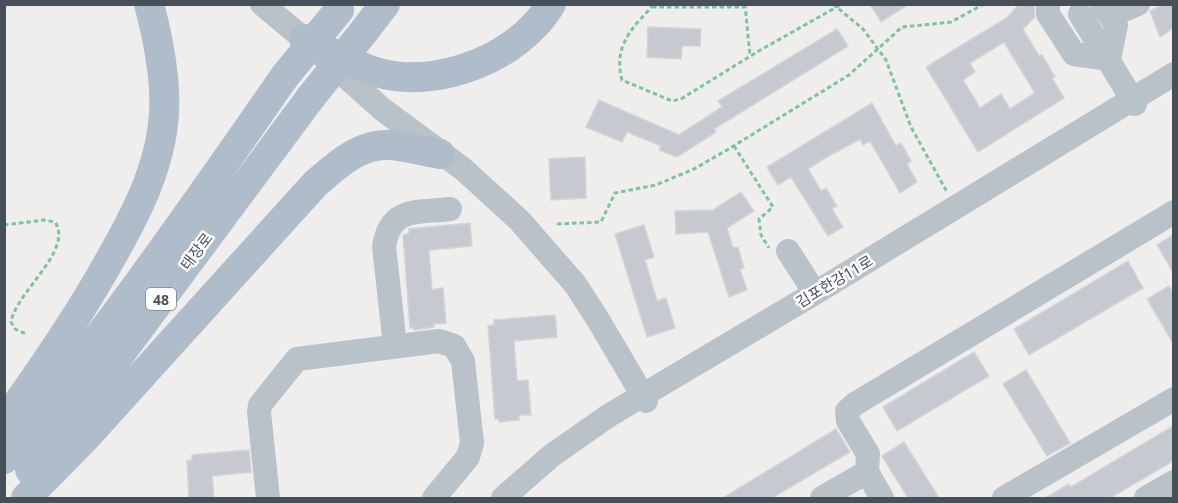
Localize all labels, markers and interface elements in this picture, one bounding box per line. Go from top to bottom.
street label: 태장로 [176,228,216,274]
street label: 김포한강11로 [792,250,876,312]
road number: 48 [146,288,176,310]

